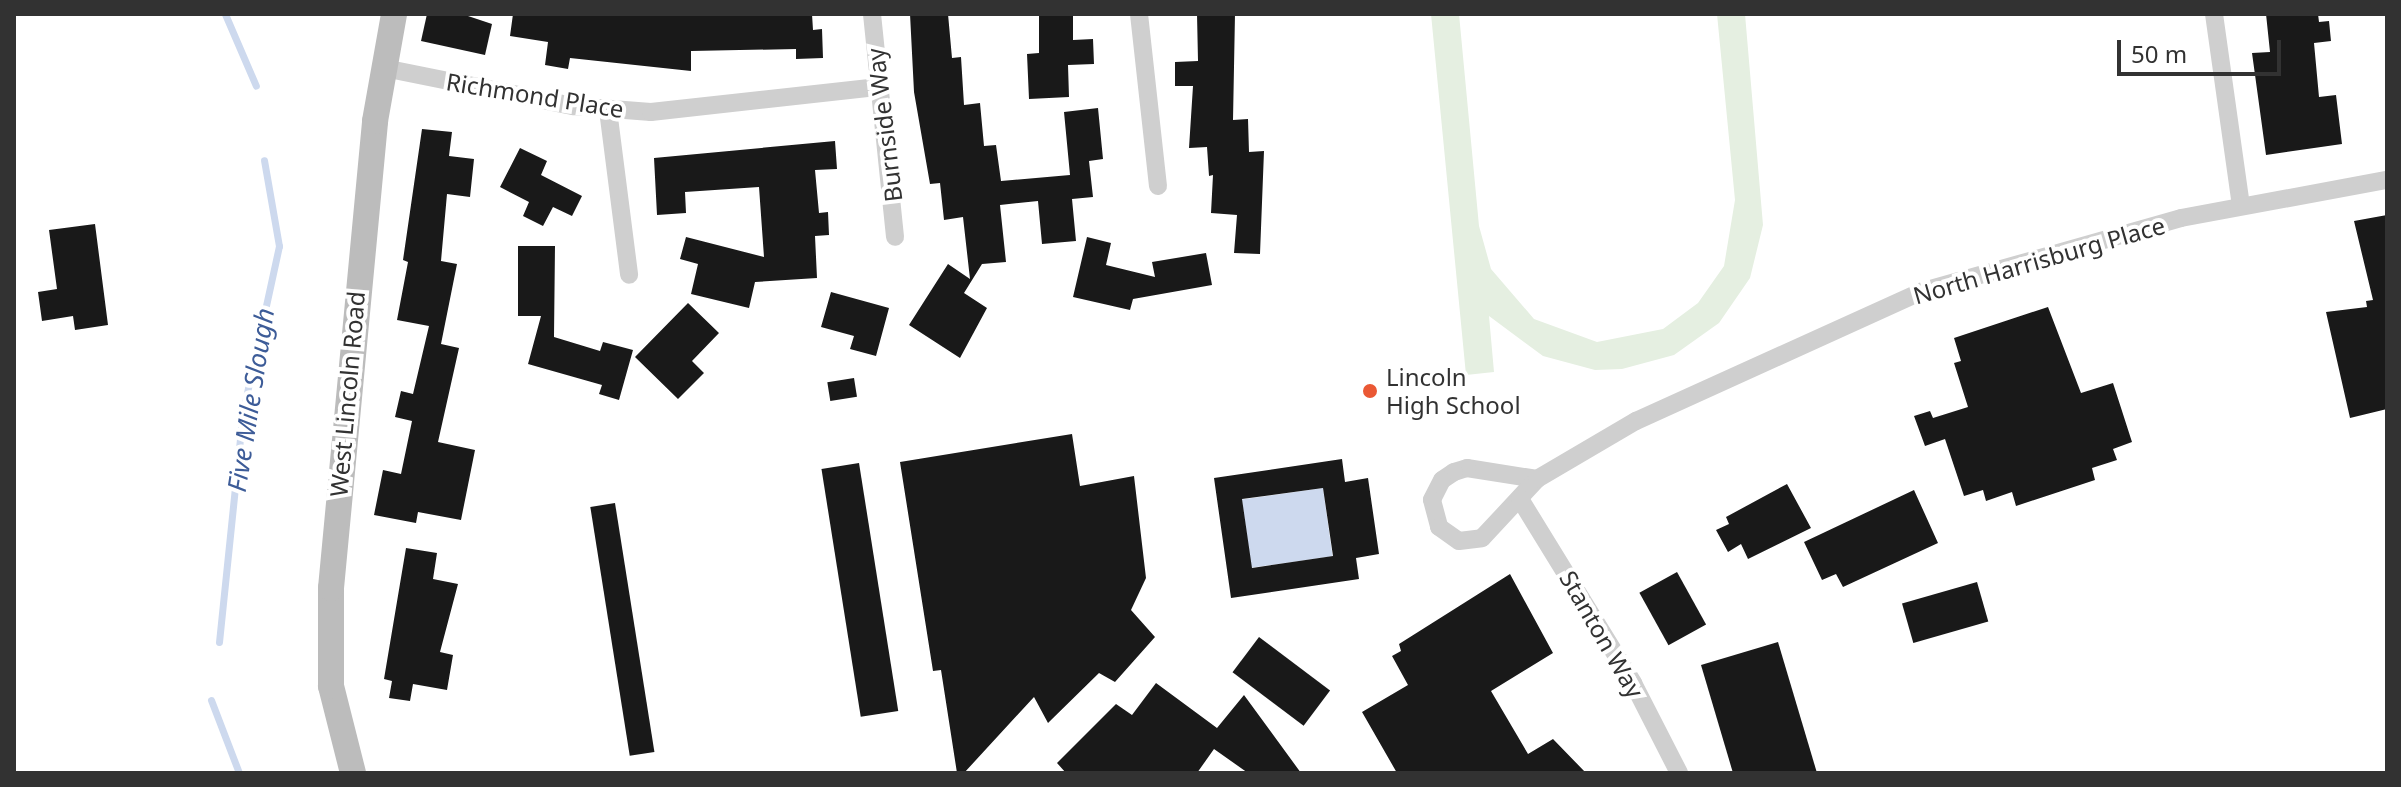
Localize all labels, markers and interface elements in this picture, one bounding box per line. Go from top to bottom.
scale bar [2121,24,2285,74]
text: 50 m [2131,37,2187,70]
street label: Burnside Way [860,46,908,204]
street label: Richmond Place [444,67,626,123]
street label: North Harrisburg Place [1910,210,2168,310]
street label: West Lincoln Road [324,290,370,498]
water label: Five Mile Slough [221,306,281,494]
place label: Lincoln High School [1386,363,1521,419]
marker: Lincoln High School [1361,382,1379,400]
street label: Stanton Way [1554,565,1650,703]

